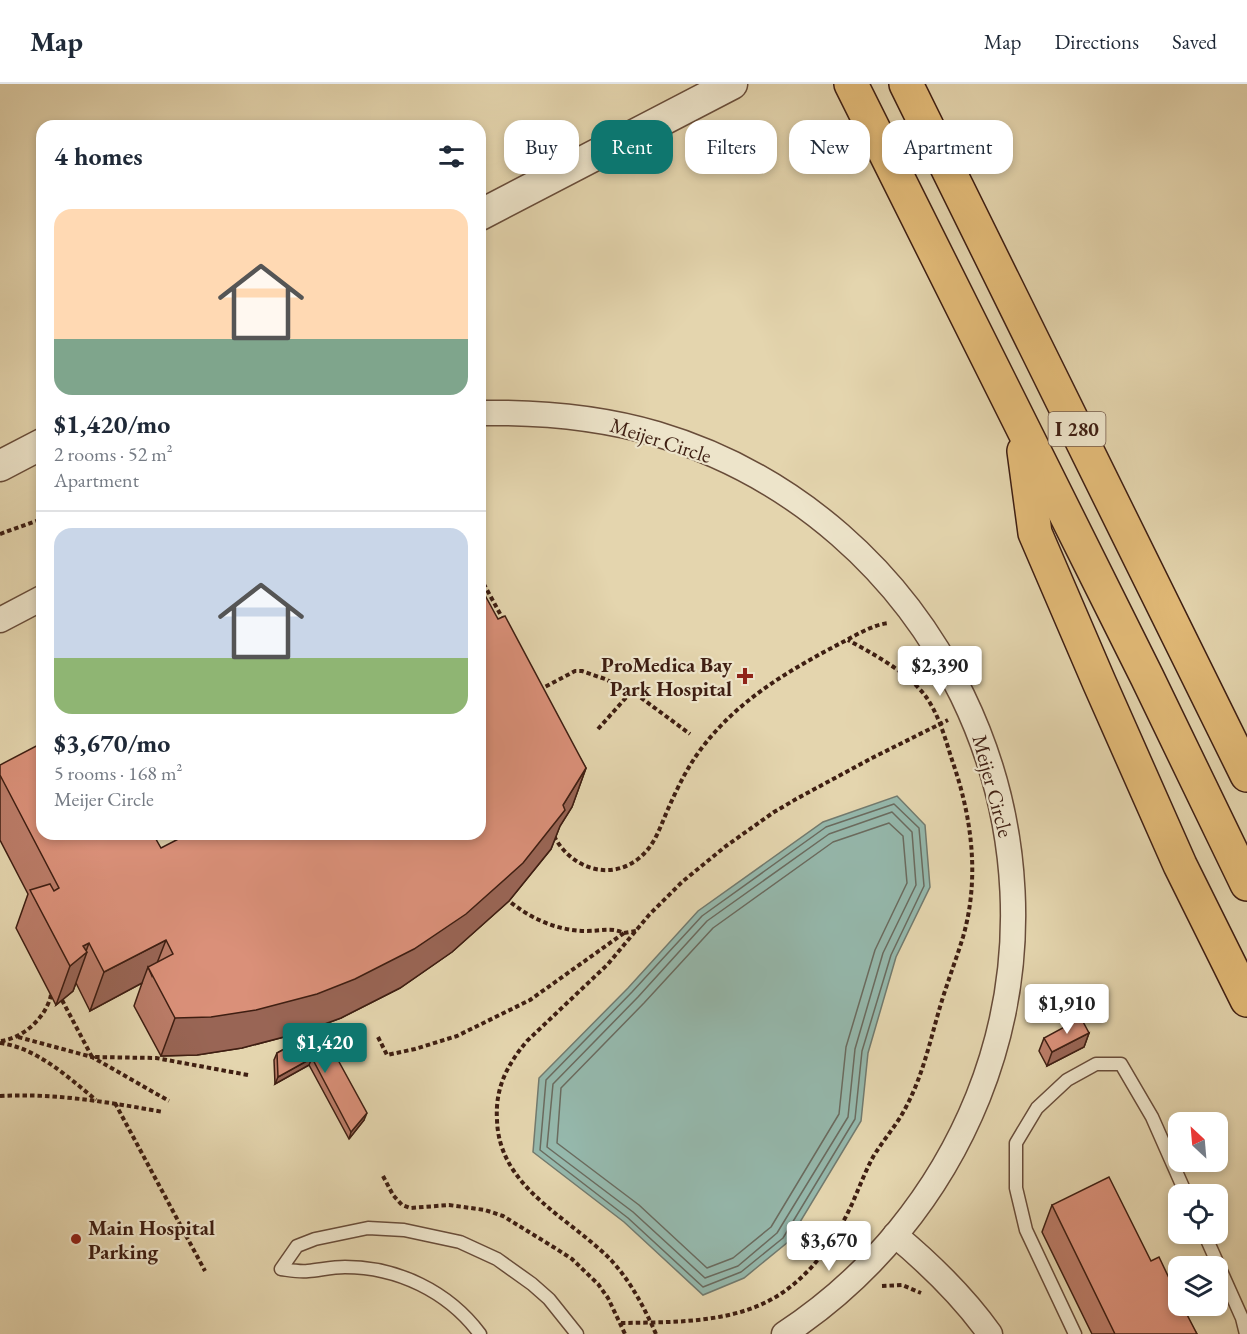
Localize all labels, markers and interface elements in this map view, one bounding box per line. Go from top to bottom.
text: Map [30,23,83,59]
text: Map [984,28,1021,55]
text: Directions [1054,28,1139,55]
text: Saved [1172,28,1217,55]
chip: Buy [504,120,579,174]
chip: Rent [591,120,673,174]
chip: Filters [685,120,777,174]
chip: New [789,120,870,174]
chip: Apartment [882,120,1013,174]
text: 4 homes [54,139,143,173]
icon: filters [435,140,468,173]
icon: home [207,248,315,356]
text: $1,420/mo [54,407,170,441]
street label: Meijer Circle [607,411,715,469]
road number: I 280 [1048,412,1106,446]
text: 2 rooms · 52 m² [54,441,173,467]
text: Apartment [54,467,139,493]
icon: home [207,567,315,675]
pin: $2,390 [891,646,989,697]
place label: ProMedica Bay Park Hospital [601,651,733,702]
text: $2,390 [912,652,968,678]
marker: ProMedica Bay Park Hospital [736,667,754,685]
text: $3,670/mo [54,726,170,760]
street label: Meijer Circle [966,732,1020,840]
text: 5 rooms · 168 m² [54,760,182,786]
text: Meijer Circle [54,786,154,812]
pin: $1,910 [1018,984,1116,1035]
text: $1,910 [1039,990,1095,1016]
pin: $1,420 [276,1023,374,1074]
text: $1,420 [297,1029,353,1055]
north arrow [1168,1112,1228,1172]
map controls [1168,1112,1228,1316]
button: locate [1168,1184,1228,1244]
place label: Main Hospital Parking [88,1214,215,1265]
pin: $3,670 [780,1221,878,1272]
text: $3,670 [801,1227,857,1253]
marker: Main Hospital Parking [69,1232,83,1246]
button: layers [1168,1256,1228,1316]

